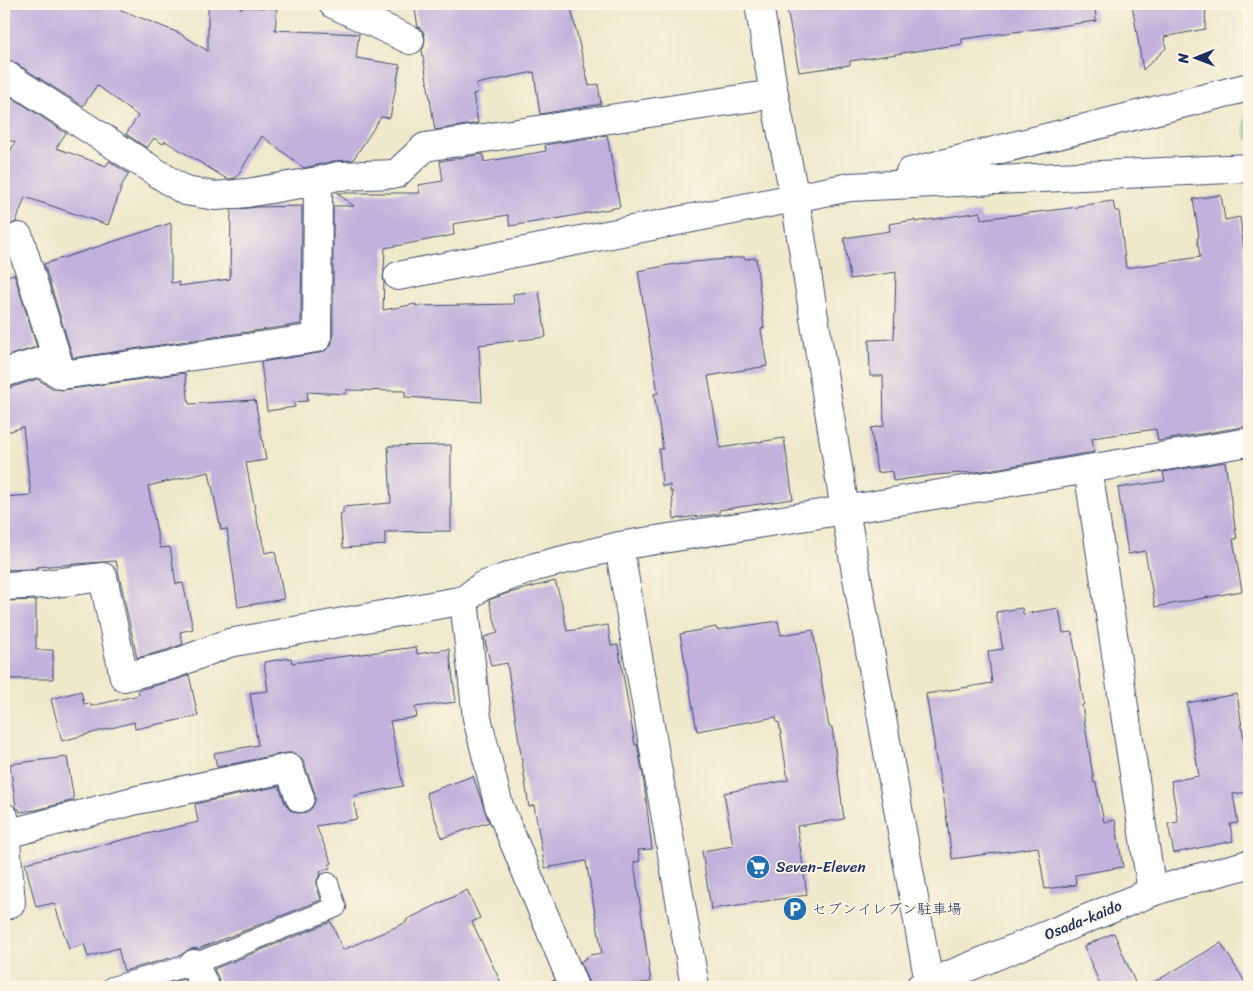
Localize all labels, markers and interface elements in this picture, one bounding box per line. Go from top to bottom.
north arrow [1170,32,1220,82]
text: N [1171,53,1196,64]
supermarket icon: Seven-Eleven [745,854,771,880]
place label: Seven-Eleven [776,854,865,880]
street label: Osada-kaido [1040,893,1126,947]
parking icon: セブンイレブン駐車場 [782,896,808,922]
place label: セブンイレブン駐車場 [812,896,962,922]

